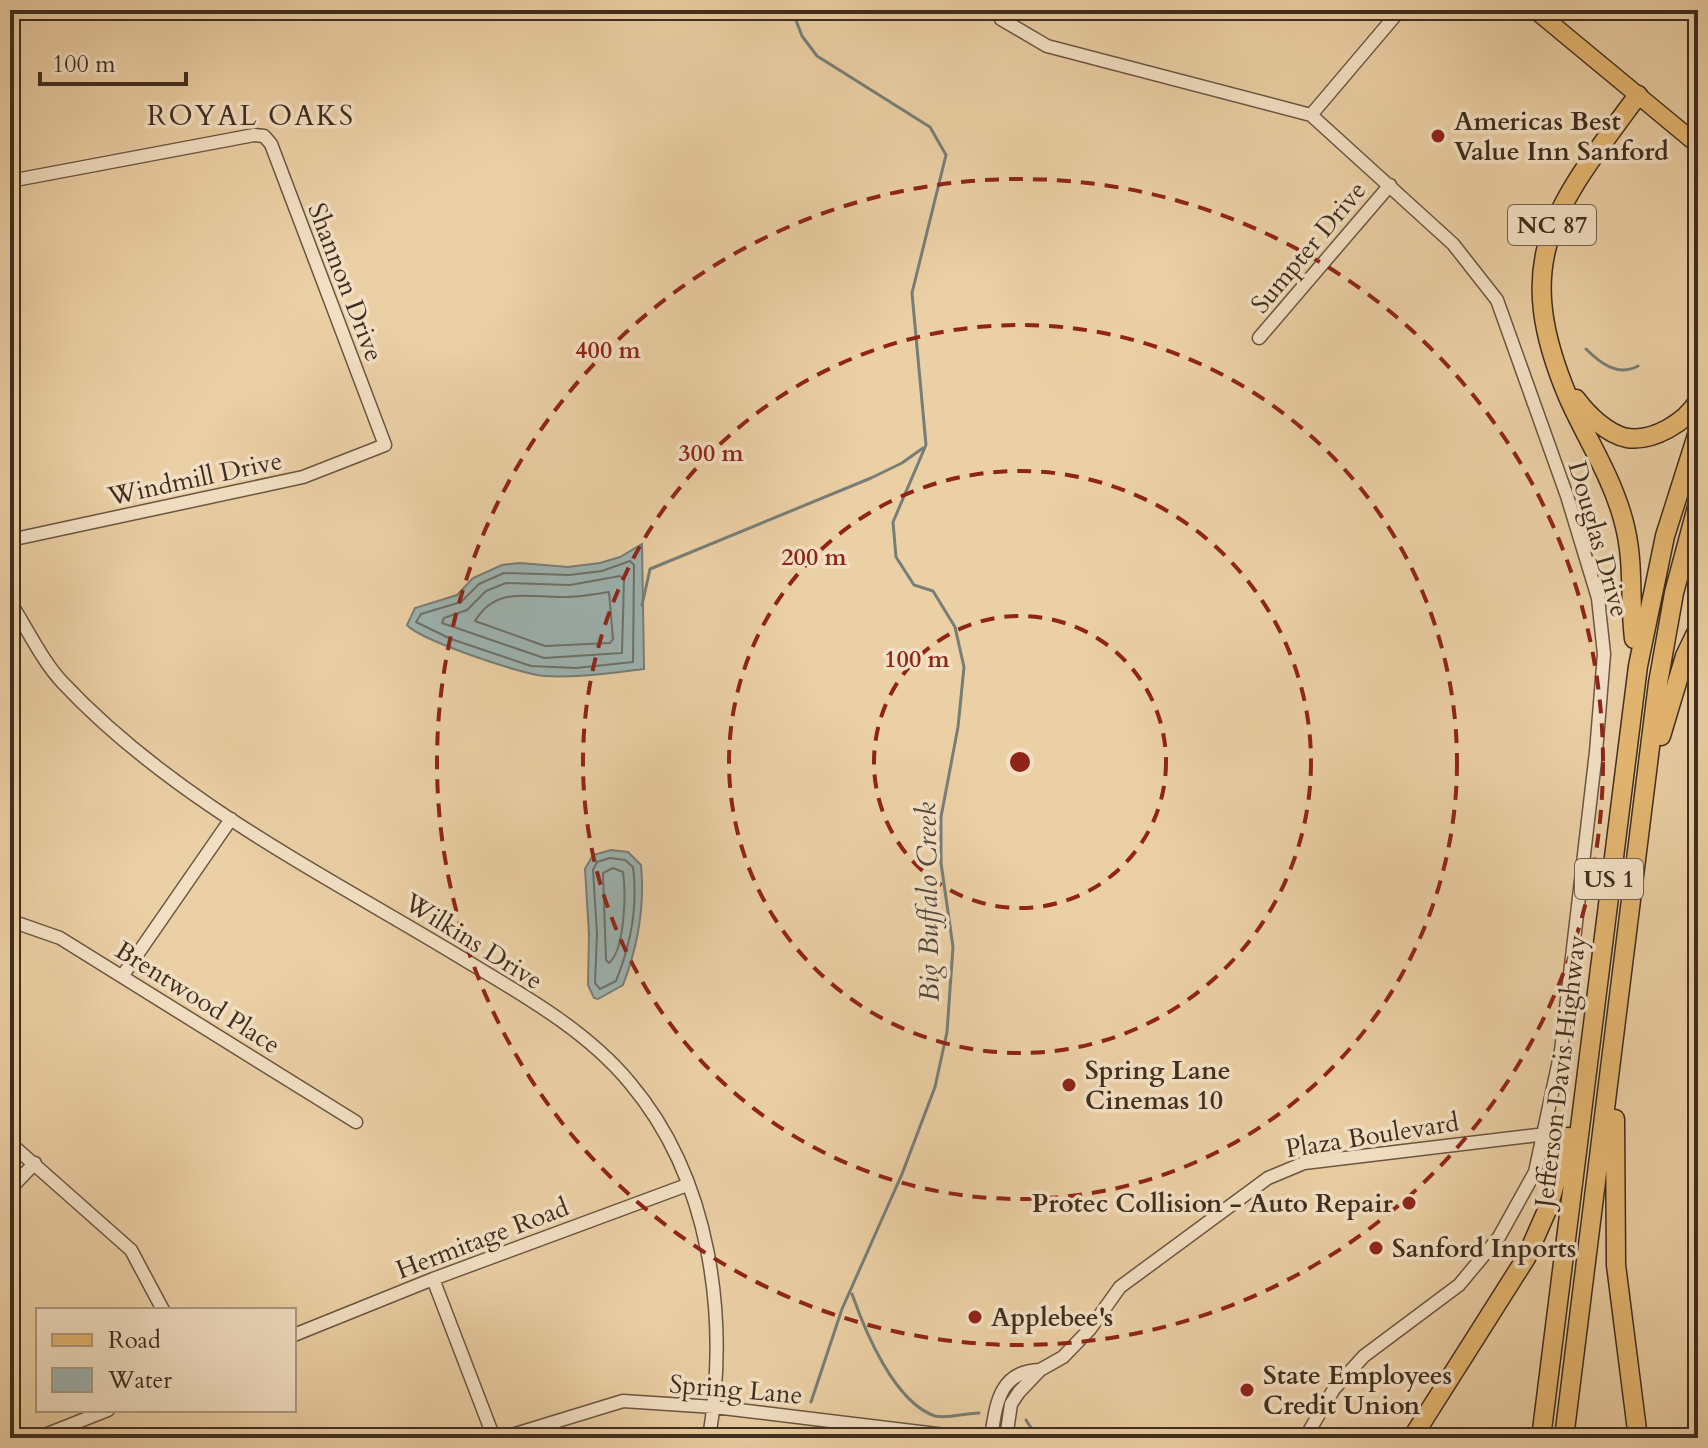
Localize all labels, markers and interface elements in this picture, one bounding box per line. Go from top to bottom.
scale bar [40,36,186,86]
text: 100 m [52,48,116,81]
district label: ROYAL OAKS [147,97,355,135]
place label: Americas Best Value Inn Sanford [1454,104,1669,169]
marker: Americas Best Value Inn Sanford [1429,127,1447,145]
street label: Sumpter Drive [1243,174,1374,321]
street label: Shannon Drive [299,198,392,366]
road number: NC 87 [1508,205,1596,245]
text: 400 m [575,334,642,367]
text: 300 m [678,437,745,470]
street label: Windmill Drive [104,443,285,514]
street label: Douglas Drive [1560,457,1637,621]
text: 200 m [781,541,848,574]
text: 100 m [884,643,951,676]
centre of rings [1006,748,1034,776]
water label: Big Buffalo Creek [907,802,949,1002]
road number: US 1 [1575,859,1643,899]
street label: Wilkins Drive [397,884,550,998]
street label: Brentwood Place [108,933,287,1062]
street label: Jefferson Davis Highway [1526,933,1595,1213]
place label: Spring Lane Cinemas 10 [1085,1053,1231,1118]
marker: Spring Lane Cinemas 10 [1060,1076,1078,1094]
street label: Plaza Boulevard [1283,1104,1461,1166]
place label: Protec Collision - Auto Repair [1032,1186,1394,1221]
street label: Hermitage Road [391,1189,574,1287]
marker: Protec Collision - Auto Repair [1400,1194,1418,1212]
place label: Sanford Inports [1392,1231,1576,1266]
marker: Sanford Inports [1367,1239,1385,1257]
place label: Applebee's [991,1300,1113,1335]
legend [36,1308,296,1412]
marker: Applebee's [966,1308,984,1326]
text: Road [108,1324,161,1357]
place label: State Employees Credit Union [1263,1358,1452,1423]
text: Water [107,1364,172,1397]
street label: Spring Lane [668,1366,804,1413]
marker: State Employees Credit Union [1238,1381,1256,1399]

